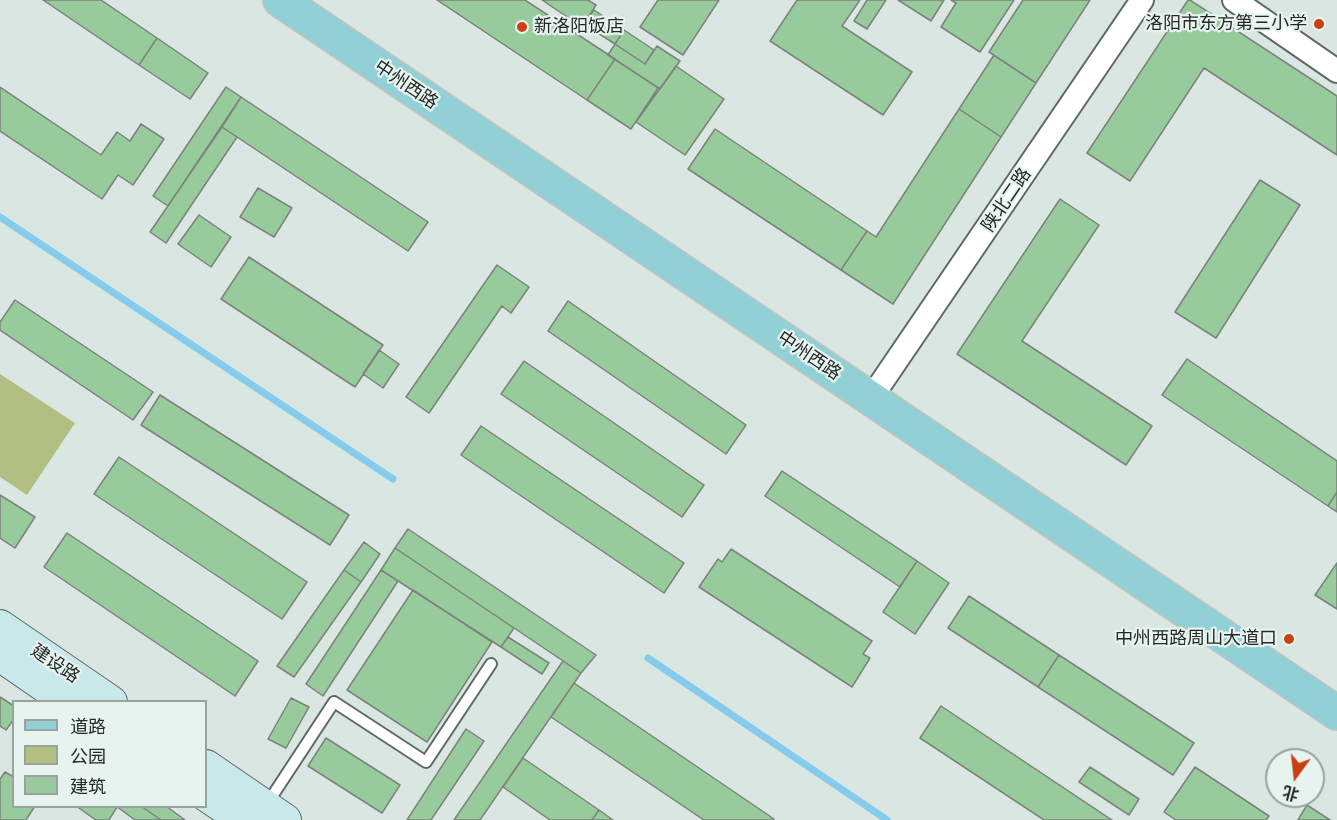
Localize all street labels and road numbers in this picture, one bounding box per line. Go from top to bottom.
street label: 中州西路 [370,56,442,114]
street label: 陕北二路 [978,164,1036,236]
street label: 中州西路 [773,327,845,385]
street label: 建设路 [27,640,83,688]

